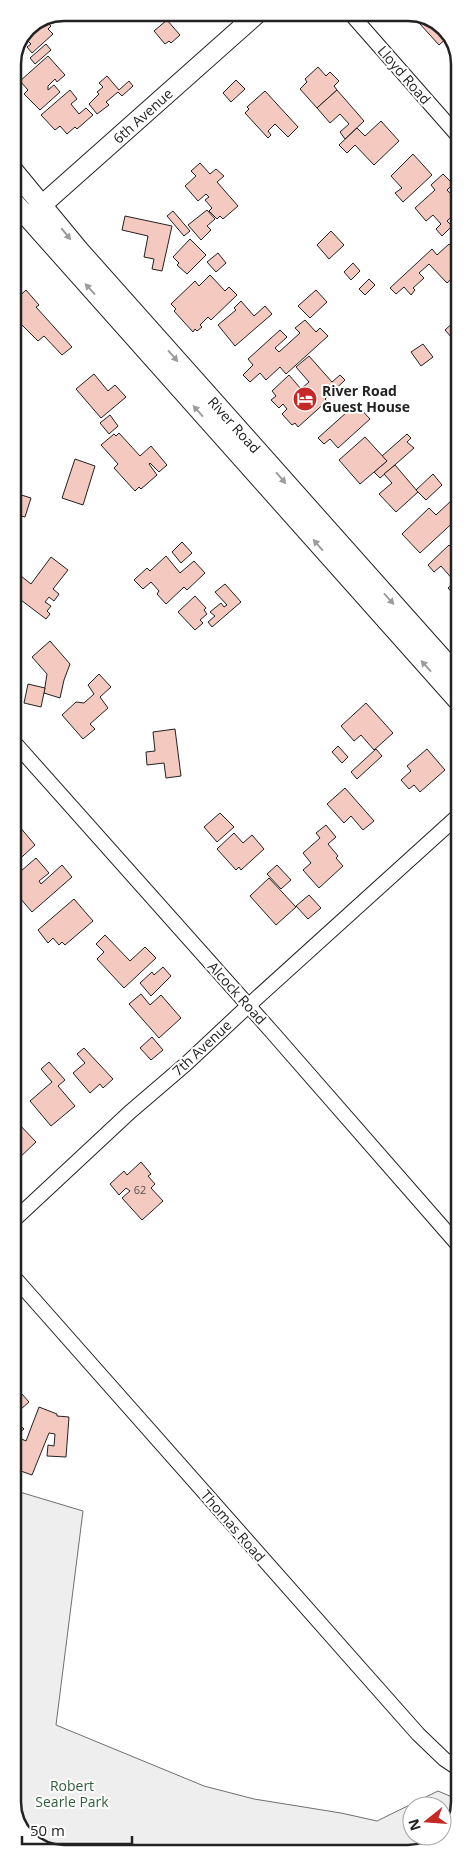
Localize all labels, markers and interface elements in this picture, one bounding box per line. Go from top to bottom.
street label: Lloyd Road [374,41,435,108]
street label: 6th Avenue [109,84,177,147]
one-way arrow [61,227,72,240]
one-way arrow [84,284,96,296]
one-way arrow [168,350,179,363]
place label: River Road Guest House [322,381,410,416]
hotel icon: River Road Guest House [292,386,318,412]
street label: River Road [204,392,265,457]
one-way arrow [193,404,204,417]
one-way arrow [276,471,287,484]
one-way arrow [312,540,324,552]
one-way arrow [383,593,395,605]
one-way arrow [421,660,432,673]
street label: Alcock Road [204,957,271,1028]
street label: 7th Avenue [168,1015,235,1080]
house number: 62 [134,1182,146,1197]
street label: Thomas Road [197,1486,270,1566]
park label: Robert Searle Park [35,1776,109,1811]
north arrow [402,1796,452,1846]
scale bar [22,1814,132,1846]
text: N [403,1817,425,1833]
text: 50 m [30,1820,65,1840]

